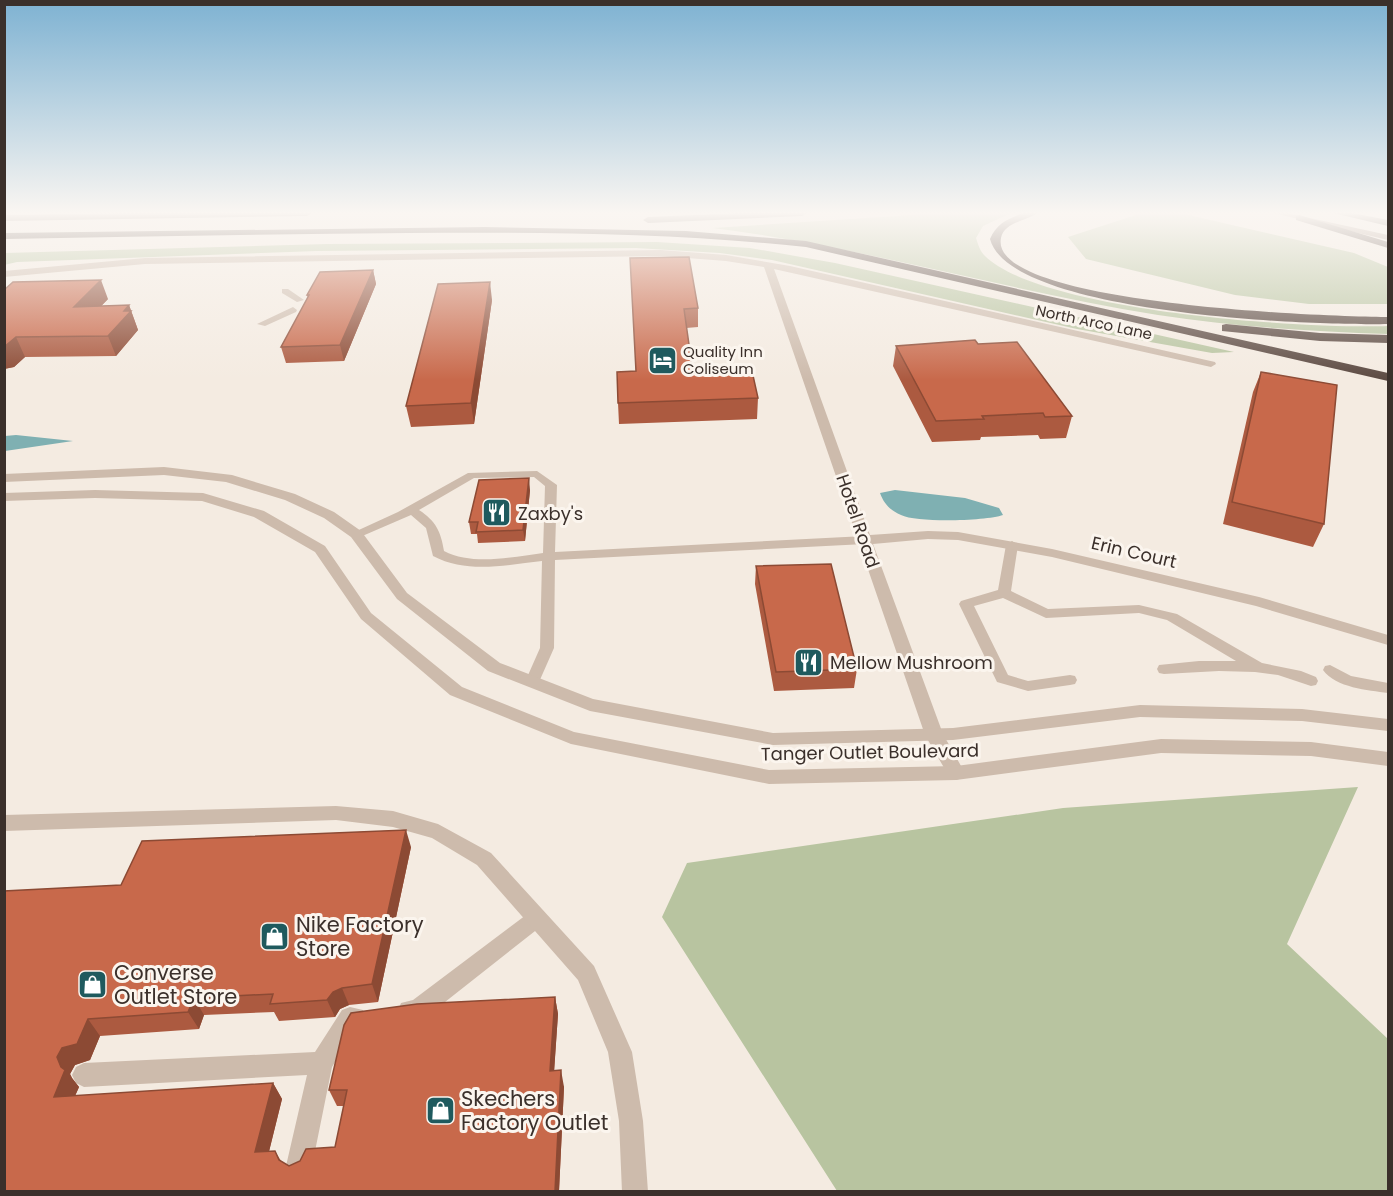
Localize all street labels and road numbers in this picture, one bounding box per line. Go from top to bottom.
street label: North Arco Lane [1034,299,1154,345]
street label: Hotel Road [830,471,886,571]
street label: Erin Court [1089,530,1179,574]
street label: Tanger Outlet Boulevard [761,738,979,766]

